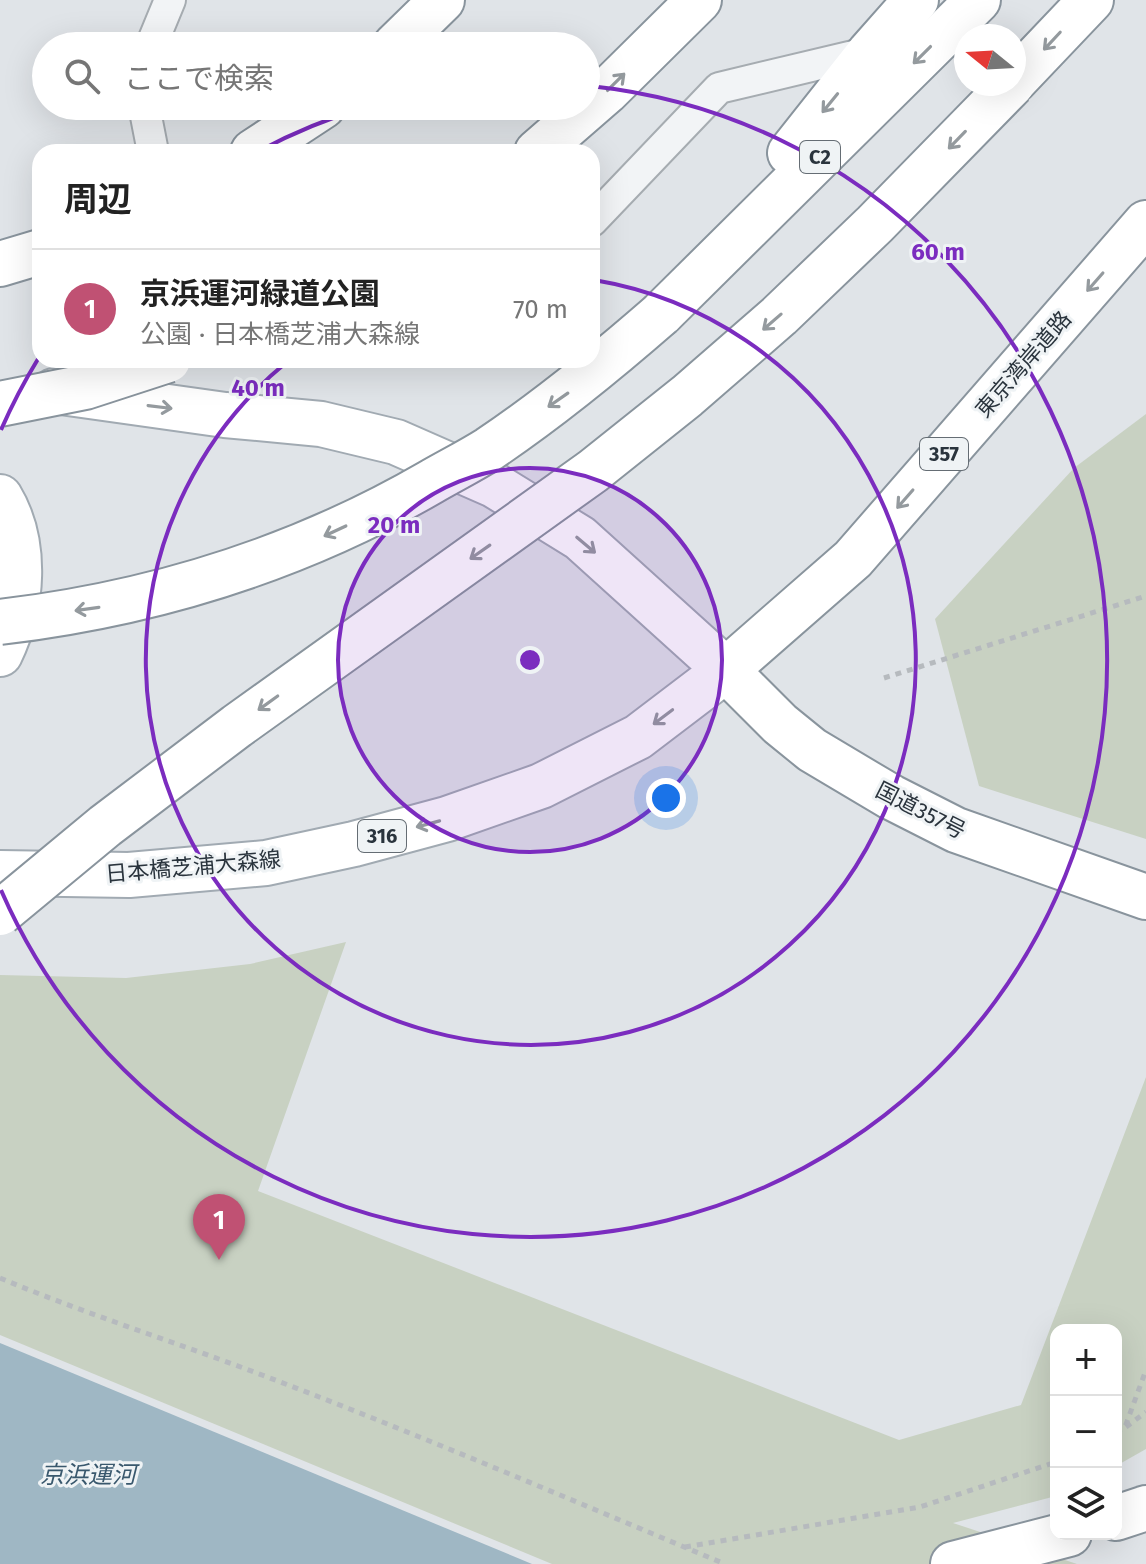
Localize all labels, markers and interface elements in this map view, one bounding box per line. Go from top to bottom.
north arrow [954,24,1026,96]
one-way arrow [1043,31,1062,51]
search box [32,32,600,120]
one-way arrow [913,45,932,65]
icon: search [60,54,104,98]
text: ここで検索 [124,61,274,97]
one-way arrow [606,73,625,92]
one-way arrow [821,92,839,113]
one-way arrow [948,130,967,150]
road number: C2 [800,141,840,173]
text: 周辺 [64,179,132,220]
text: 60 m [911,238,965,266]
one-way arrow [1086,271,1104,291]
text: 京浜運河緑道公園 [140,276,380,312]
text: 1 [84,294,96,325]
text: 70 m [513,294,568,325]
street label: 東京湾岸道路 [970,306,1077,423]
one-way arrow [762,313,782,331]
text: 公園 · 日本橋芝浦大森線 [140,319,420,350]
text: 40 m [231,374,285,402]
one-way arrow [548,392,570,408]
one-way arrow [147,400,172,415]
road number: 357 [920,438,968,470]
one-way arrow [896,488,914,508]
text: 20 m [368,511,420,539]
one-way arrow [323,524,347,539]
one-way arrow [576,535,596,553]
one-way arrow [469,544,491,560]
one-way arrow [75,602,100,617]
centre of rings [516,646,544,674]
one-way arrow [258,695,280,711]
one-way arrow [653,708,675,725]
street label: 国道357号 [871,776,970,845]
your location [646,778,686,818]
one-way arrow [416,818,442,833]
road number: 316 [358,820,406,852]
street label: 日本橋芝浦大森線 [104,845,282,888]
pin: 1 [193,1194,245,1260]
map controls [1050,1324,1122,1540]
button: + [1050,1324,1122,1396]
button: − [1050,1396,1122,1468]
water label: 京浜運河 [40,1461,140,1489]
button: layers [1050,1468,1122,1540]

